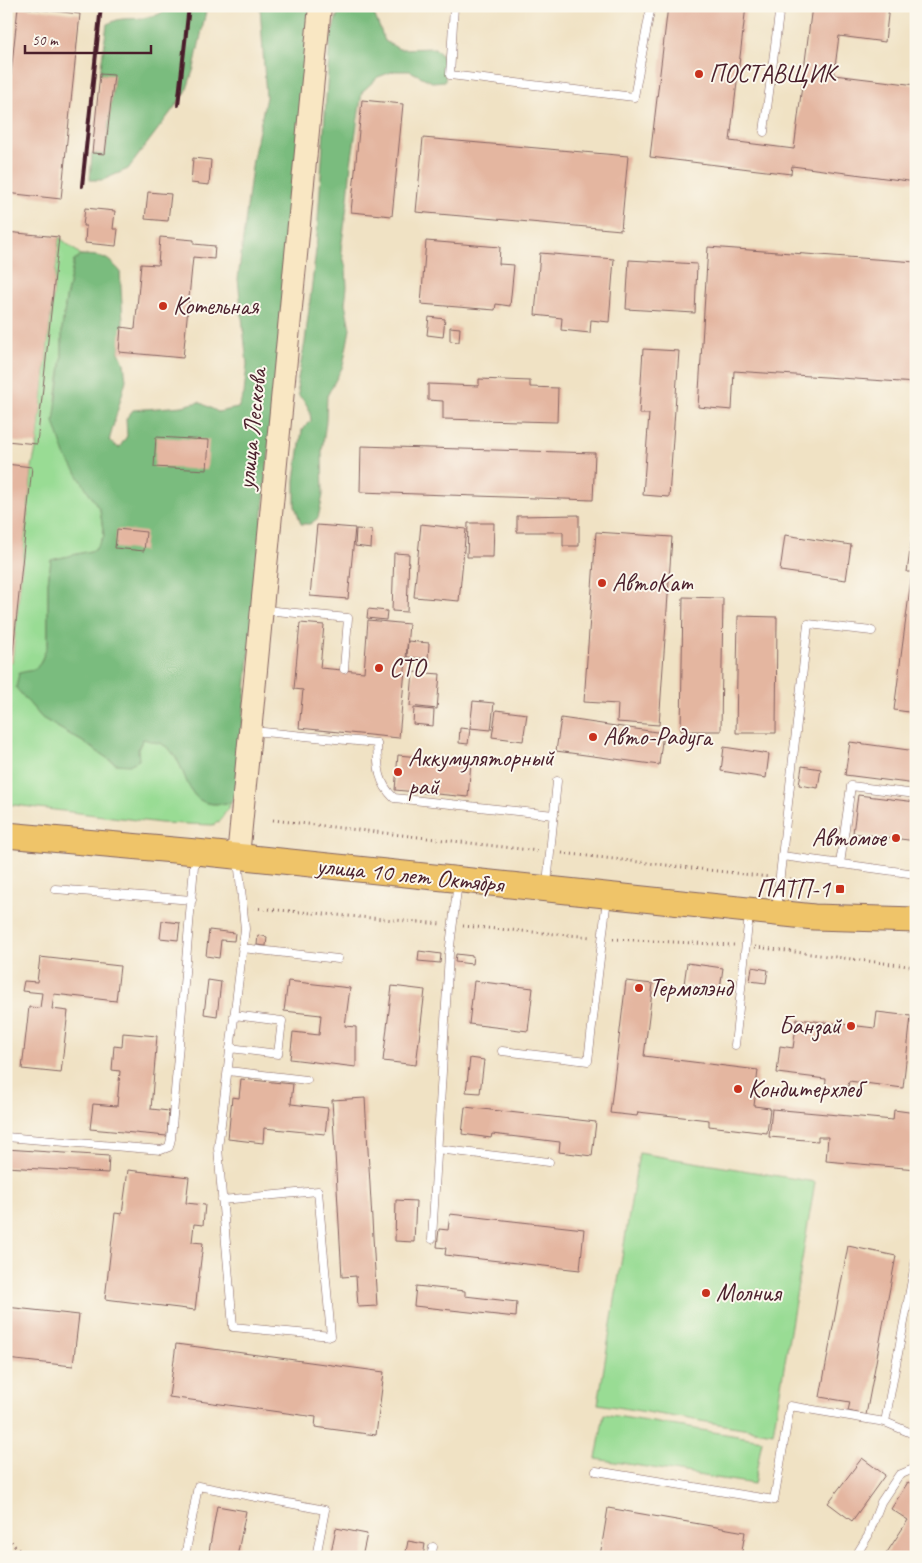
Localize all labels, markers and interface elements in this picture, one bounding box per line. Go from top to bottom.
scale bar [25,22,151,54]
text: 50 m [32,31,59,50]
place label: ПОСТАВЩИК [709,58,839,90]
marker: ПОСТАВЩИК [693,68,705,80]
place label: Котельная [173,290,260,322]
marker: Котельная [157,300,169,312]
street label: улица Лескова [230,364,275,493]
place label: АвтоКат [612,567,694,599]
marker: АвтоКат [596,577,608,589]
place label: СТО [389,652,428,684]
marker: СТО [373,662,385,674]
place label: Авто-Радуга [603,721,714,753]
marker: Авто-Радуга [587,731,599,743]
place label: Аккумуляторный рай [408,742,555,803]
marker: Аккумуляторный рай [392,766,404,778]
place label: Автомое [812,822,888,854]
marker: Автомое [890,832,902,844]
street label: улица 10 лет Октября [313,849,507,901]
place label: ПАТП-1 [756,873,832,905]
marker: ПАТП-1 [834,883,846,895]
place label: Термолэнд [649,972,734,1004]
marker: Термолэнд [633,982,645,994]
place label: Банзай [779,1010,843,1042]
marker: Банзай [845,1020,857,1032]
place label: Кондитерхлеб [748,1073,868,1105]
marker: Кондитерхлеб [732,1083,744,1095]
place label: Молния [716,1277,783,1309]
marker: Молния [700,1287,712,1299]

